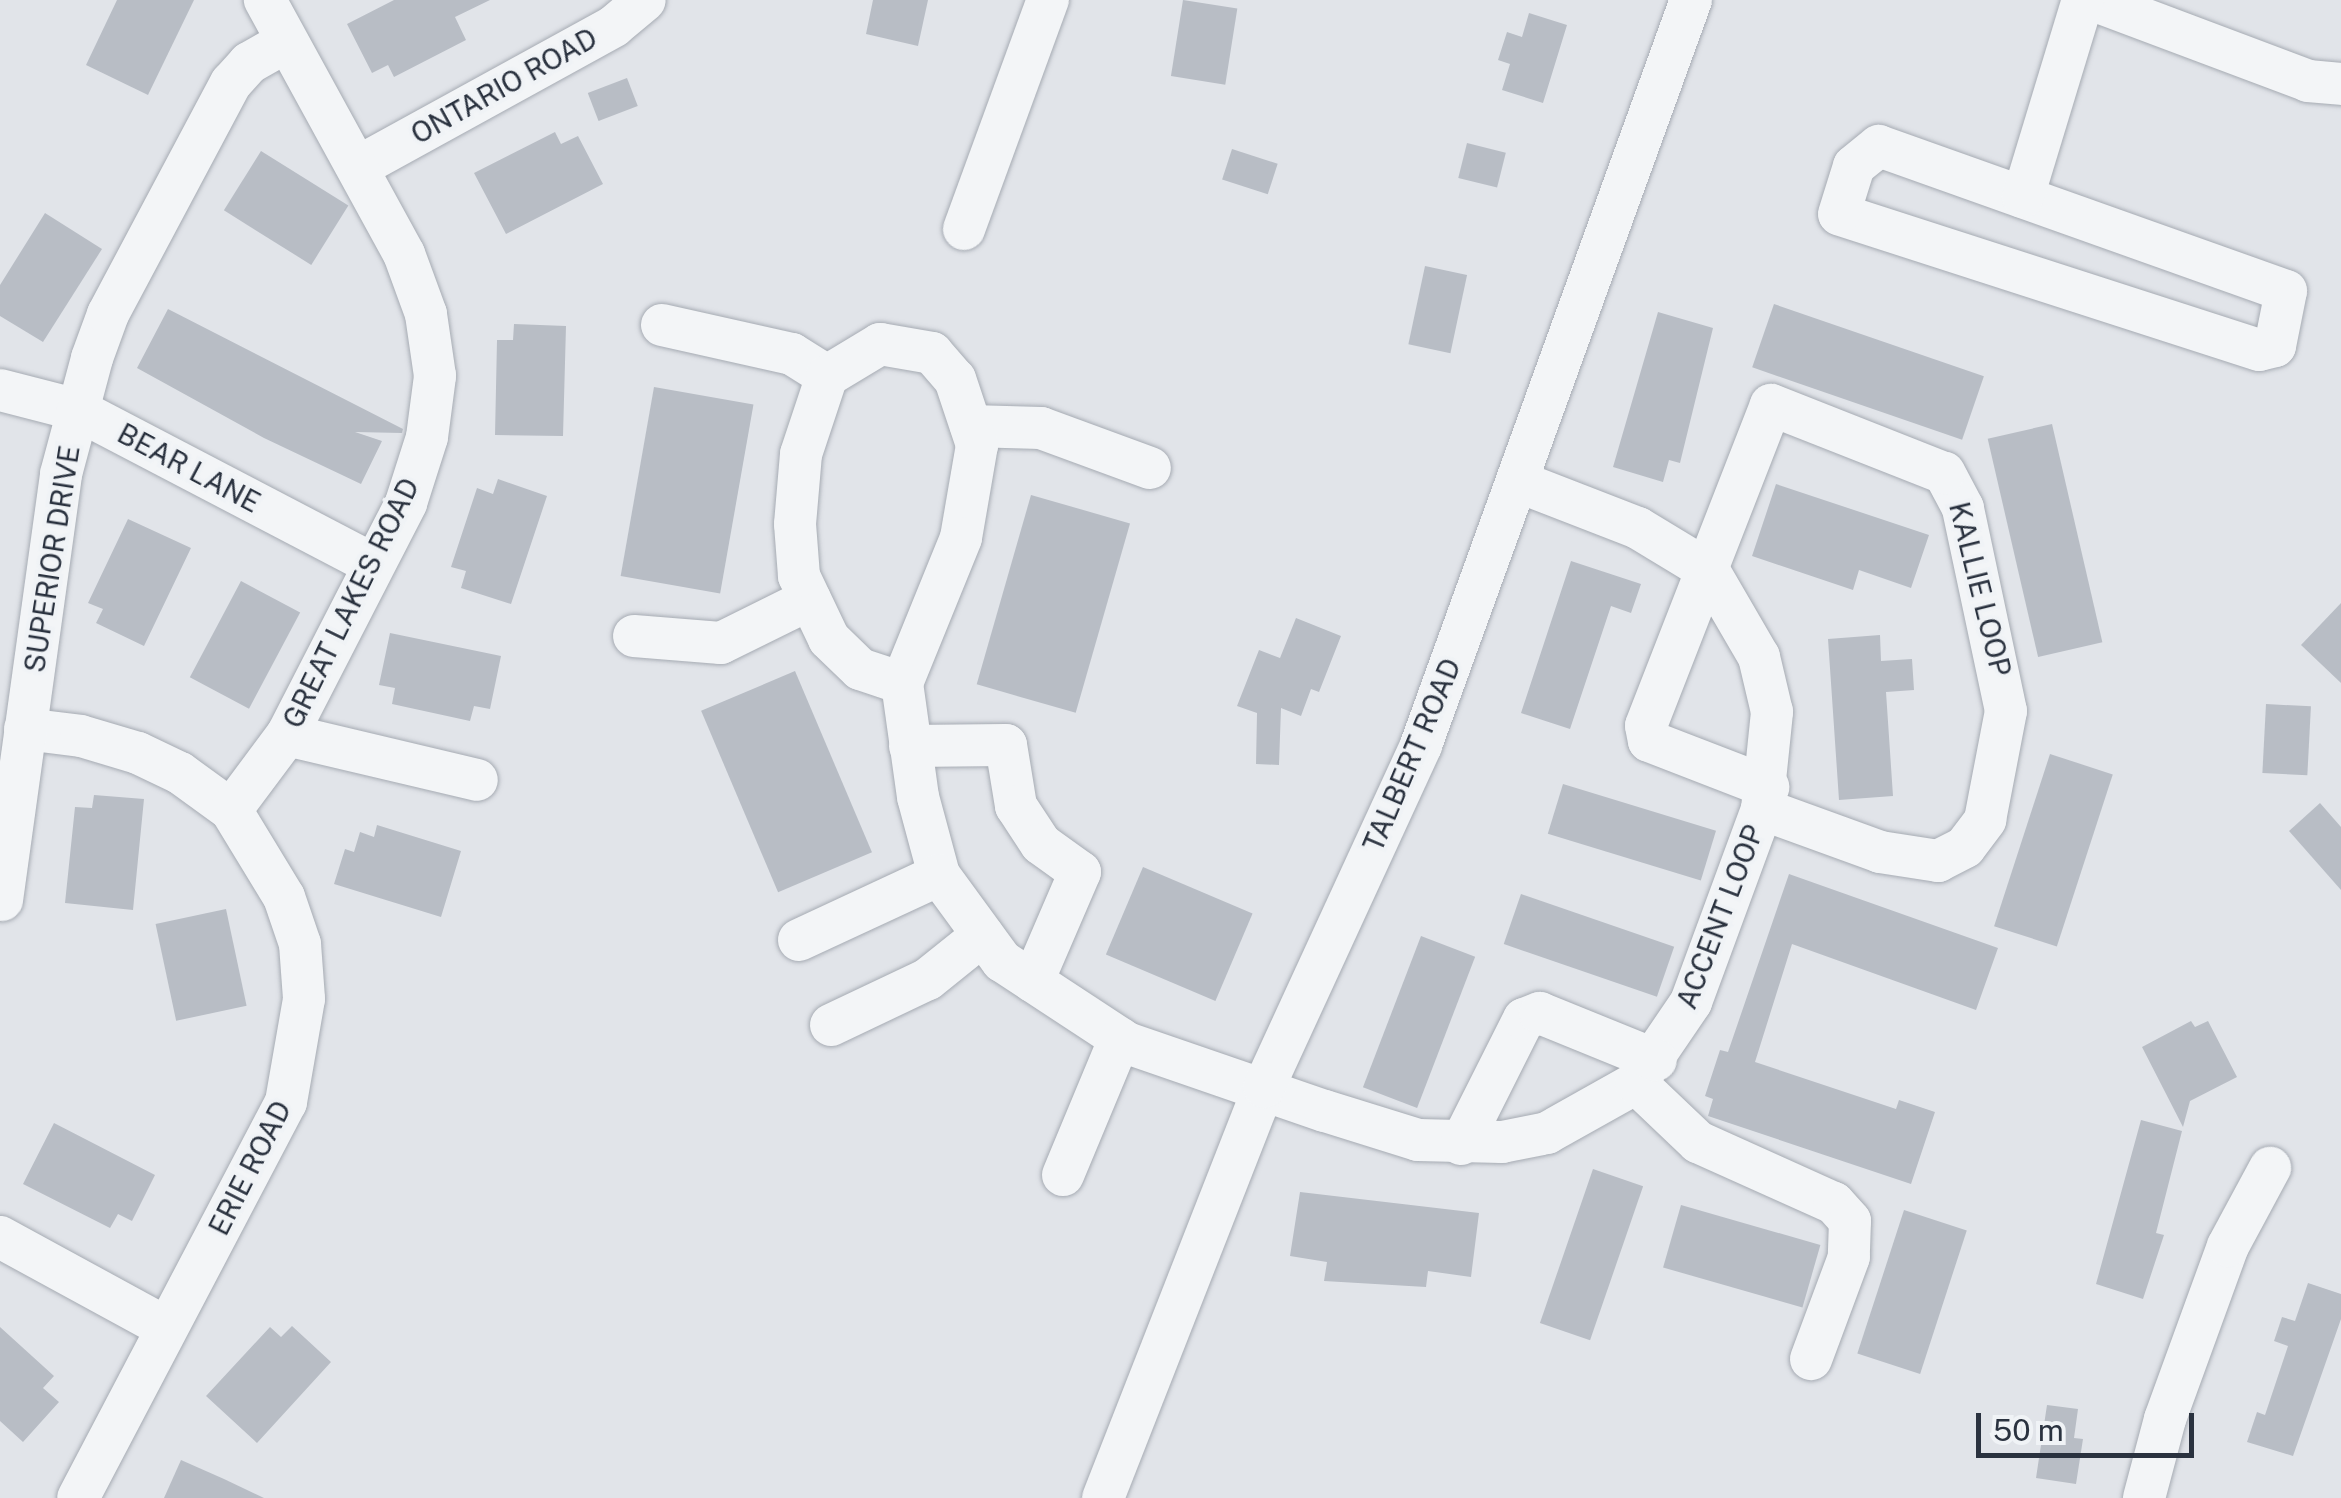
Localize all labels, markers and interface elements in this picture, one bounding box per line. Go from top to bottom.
street label: ONTARIO ROAD [405,21,603,151]
street label: BEAR LANE [112,416,266,520]
street label: SUPERIOR DRIVE [17,443,87,675]
street label: GREAT LAKES ROAD [276,473,426,733]
street label: KALLIE LOOP [1942,498,2018,680]
street label: TALBERT ROAD [1356,653,1468,857]
street label: ACCENT LOOP [1670,820,1770,1014]
street label: ERIE ROAD [202,1095,298,1241]
scale bar [1981,1393,2198,1455]
text: 50 m [1993,1412,2064,1448]

